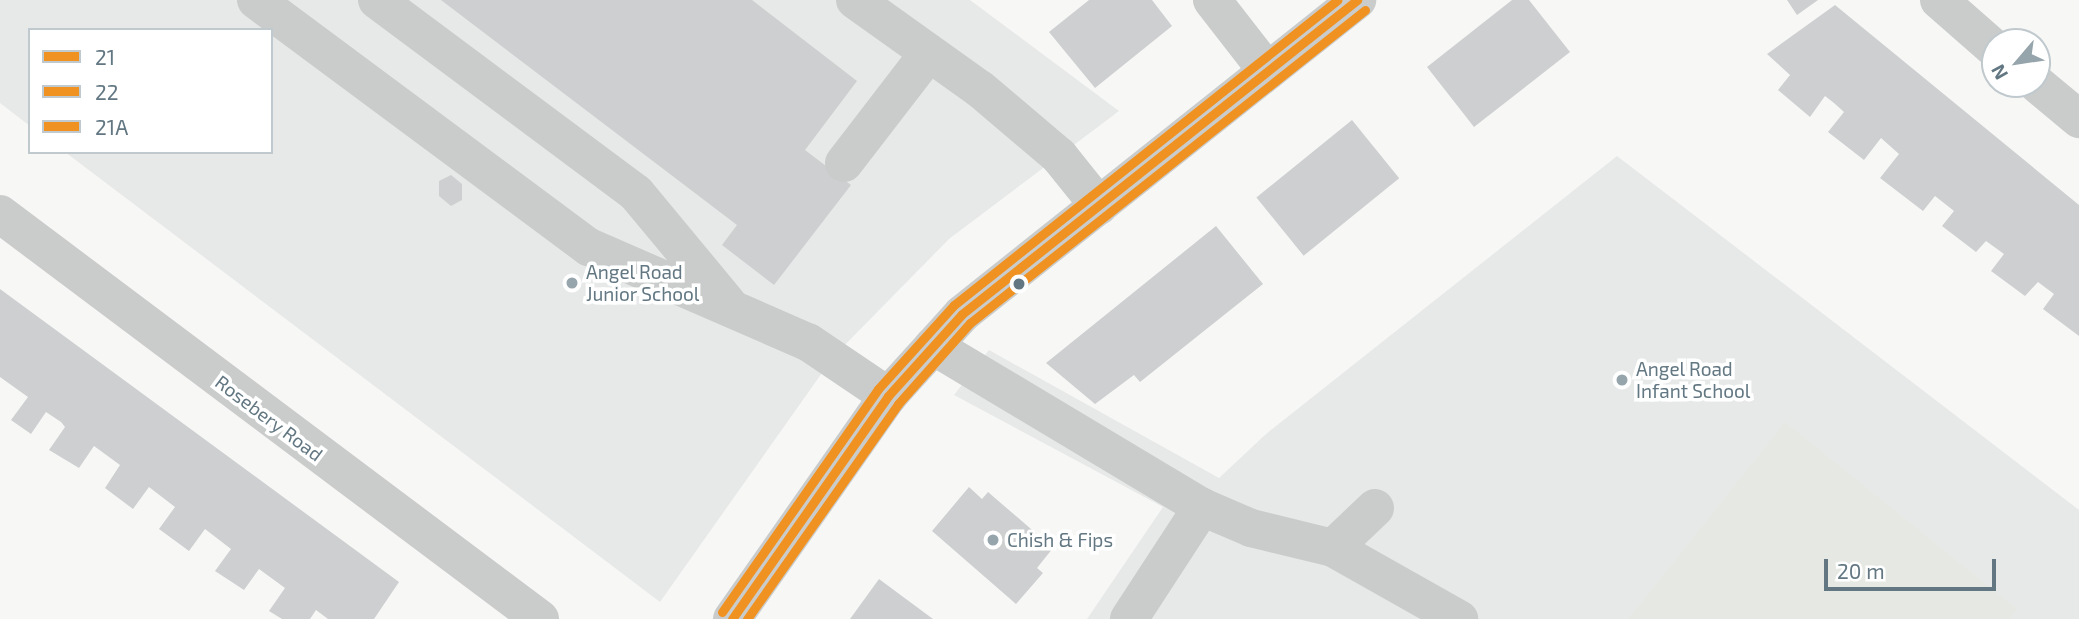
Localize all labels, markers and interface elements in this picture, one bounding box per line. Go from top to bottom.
legend [28,28,273,154]
north arrow [1981,28,2051,98]
text: 21 [95,44,115,69]
text: N [1986,61,2012,84]
text: 22 [95,79,119,104]
text: 21A [95,114,128,139]
place label: Angel Road Junior School [586,261,700,305]
marker: Angel Road Junior School [564,275,580,291]
unlabelled marker [1012,277,1026,291]
place label: Angel Road Infant School [1636,358,1750,402]
street label: Rosebery Road [211,370,327,466]
marker: Angel Road Infant School [1614,372,1630,388]
place label: Chish & Fips [1007,529,1113,551]
marker: Chish & Fips [985,532,1001,548]
scale bar [1827,546,1998,590]
text: 20 m [1837,558,1885,583]

